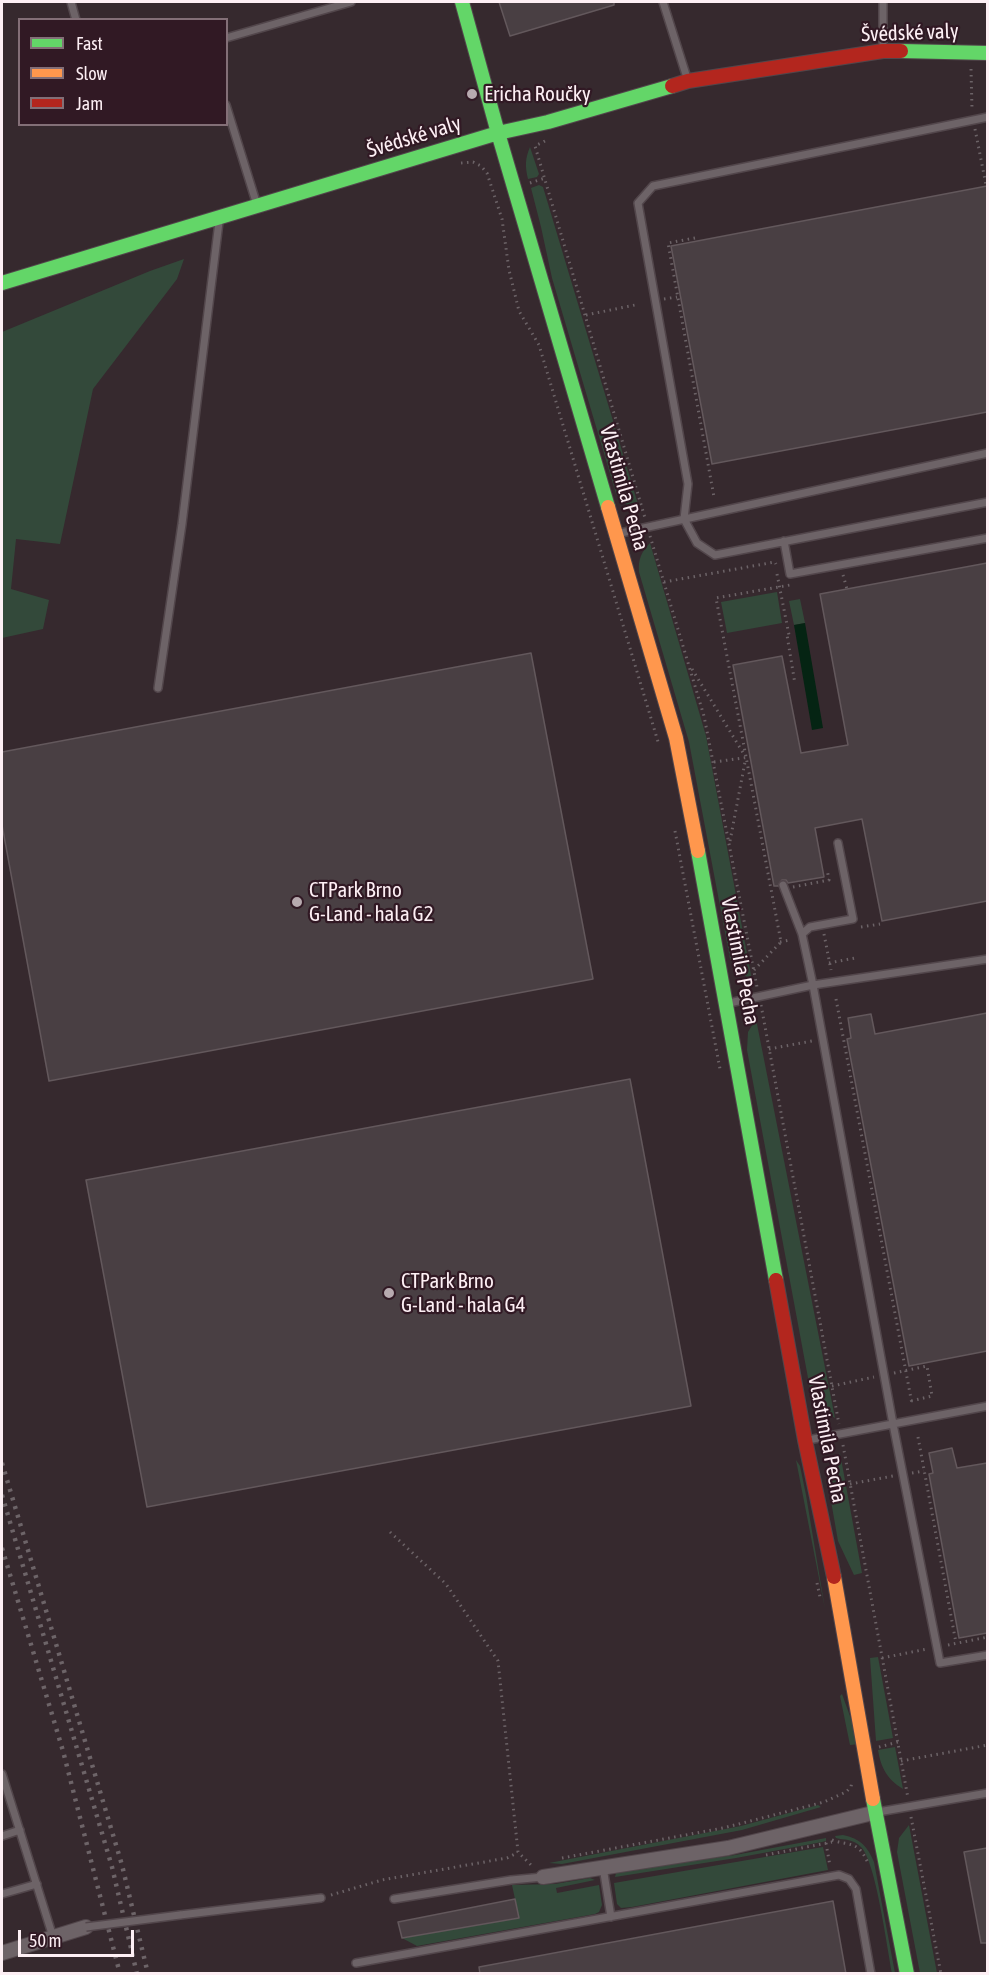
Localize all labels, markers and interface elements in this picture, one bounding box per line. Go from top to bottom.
legend [18,18,228,126]
street label: Švédské valy [861,19,959,47]
text: Fast [76,33,103,54]
text: Slow [76,63,107,84]
place label: Ericha Roučky [484,81,591,107]
marker: Ericha Roučky [465,87,479,101]
text: Jam [76,93,103,114]
street label: Švédské valy [364,111,464,163]
street label: Vlastimila Pecha [594,422,654,554]
place label: CTPark Brno G-Land - hala G2 [309,877,434,927]
marker: CTPark Brno G-Land - hala G2 [290,895,304,909]
street label: Vlastimila Pecha [715,895,765,1027]
place label: CTPark Brno G-Land - hala G4 [401,1268,526,1318]
marker: CTPark Brno G-Land - hala G4 [382,1286,396,1300]
street label: Vlastimila Pecha [802,1373,852,1505]
scale bar [21,1918,136,1956]
text: 50 m [29,1930,61,1951]

